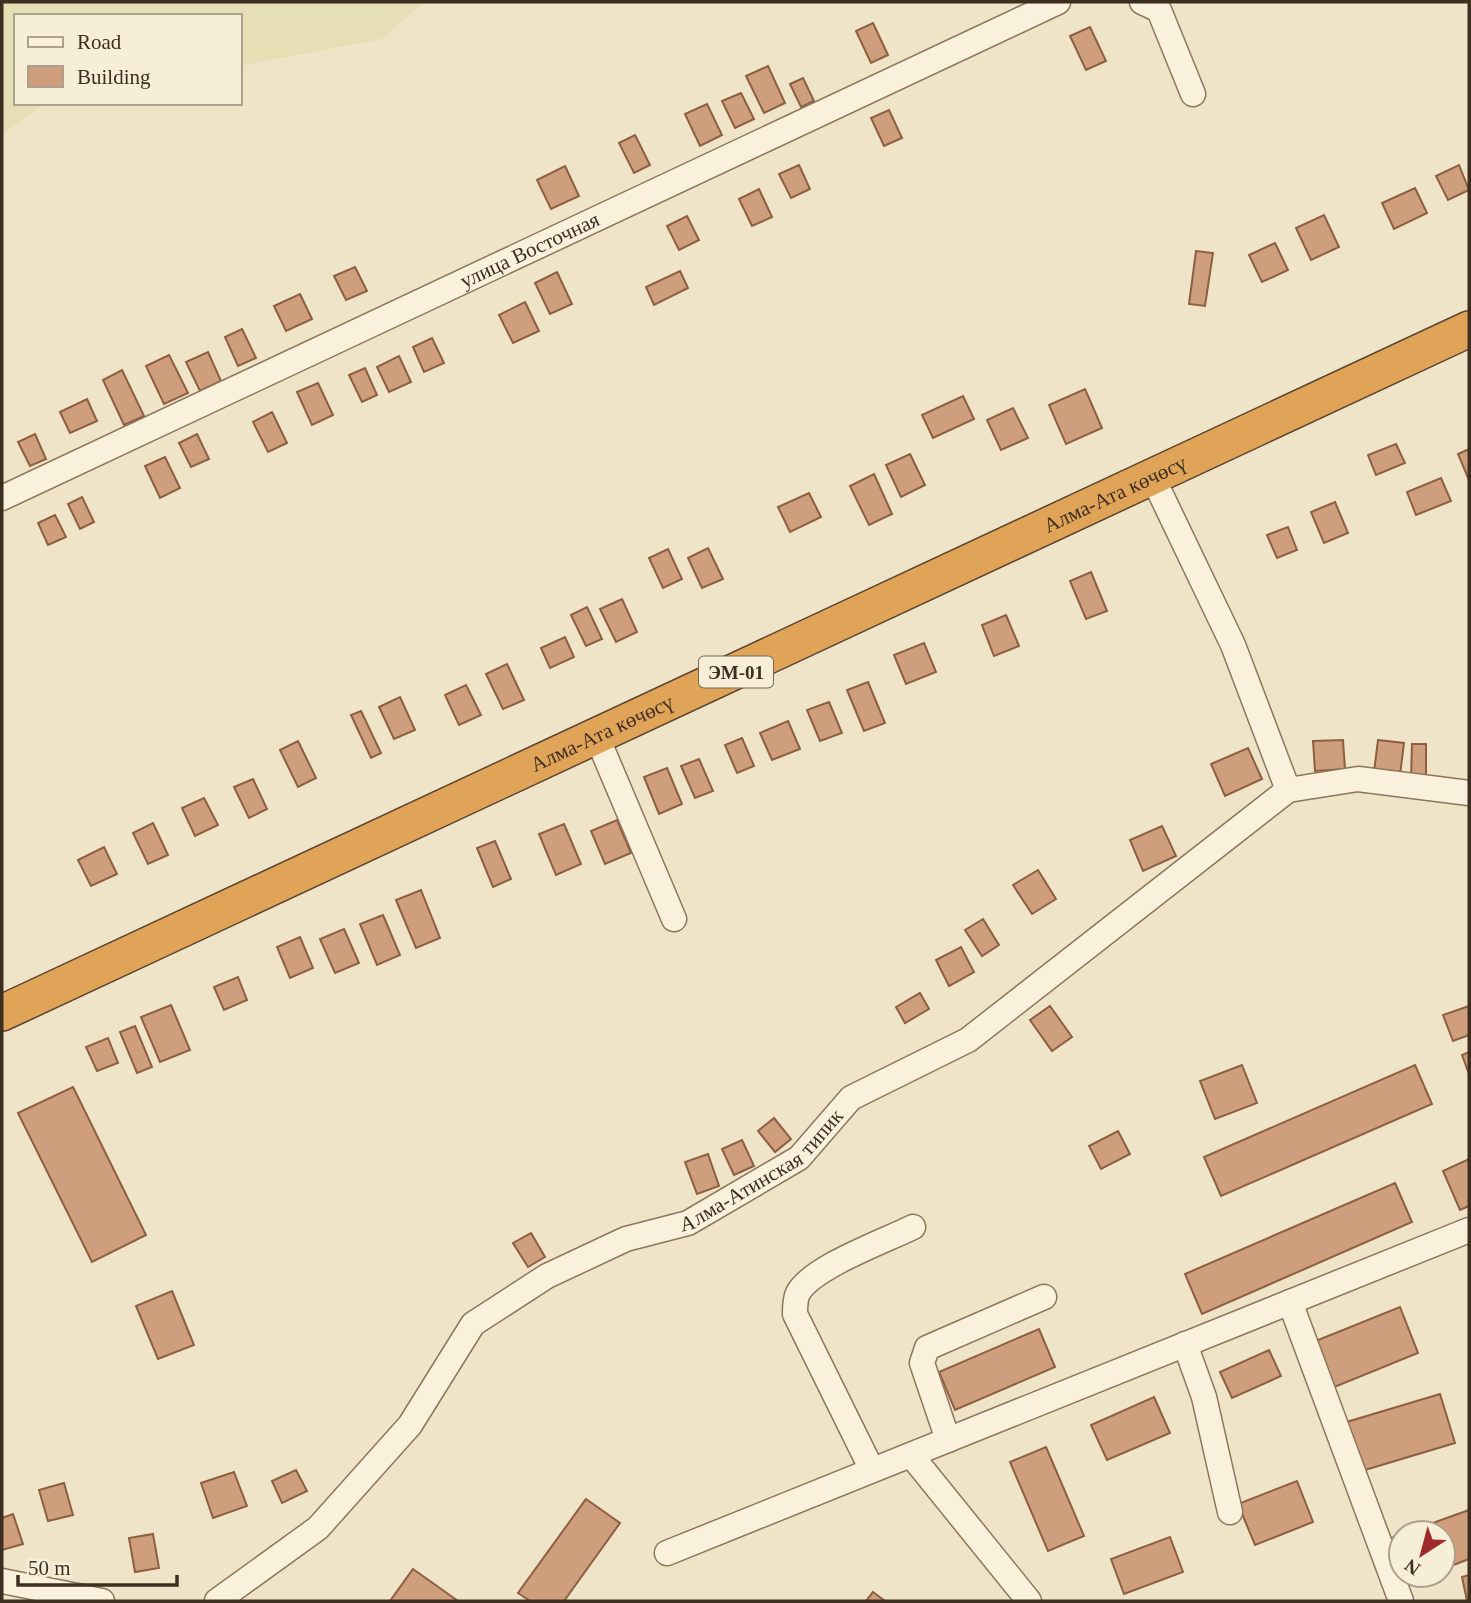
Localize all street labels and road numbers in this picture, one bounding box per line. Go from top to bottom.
street label: улица Восточная [456,207,604,293]
street label: Алма-Ата көчөсү [1040,450,1191,538]
road number: ЭМ-01 [699,656,773,688]
street label: Алма-Ата көчөсү [527,689,678,777]
street label: Алма-Атинская типик [677,1104,848,1237]

